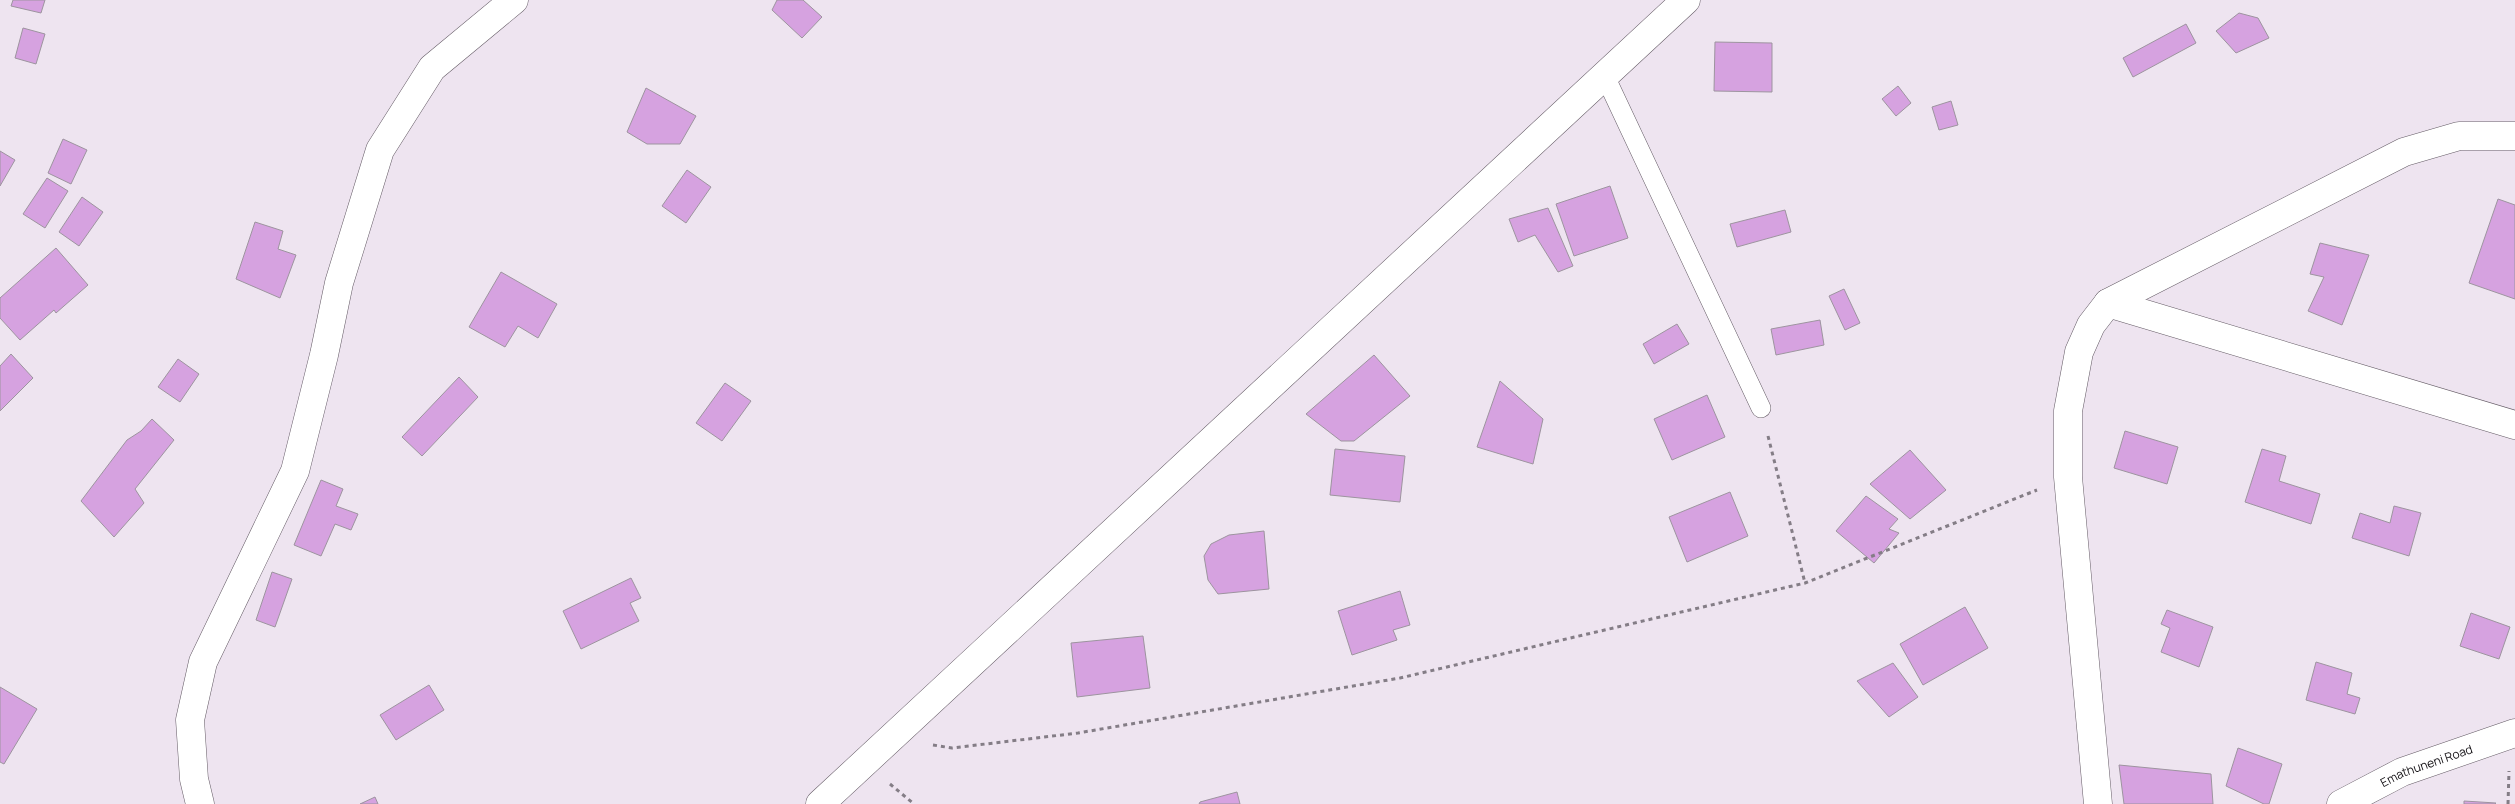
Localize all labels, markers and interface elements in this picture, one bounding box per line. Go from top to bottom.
street label: Emathuneni Road [2377,740,2475,791]

